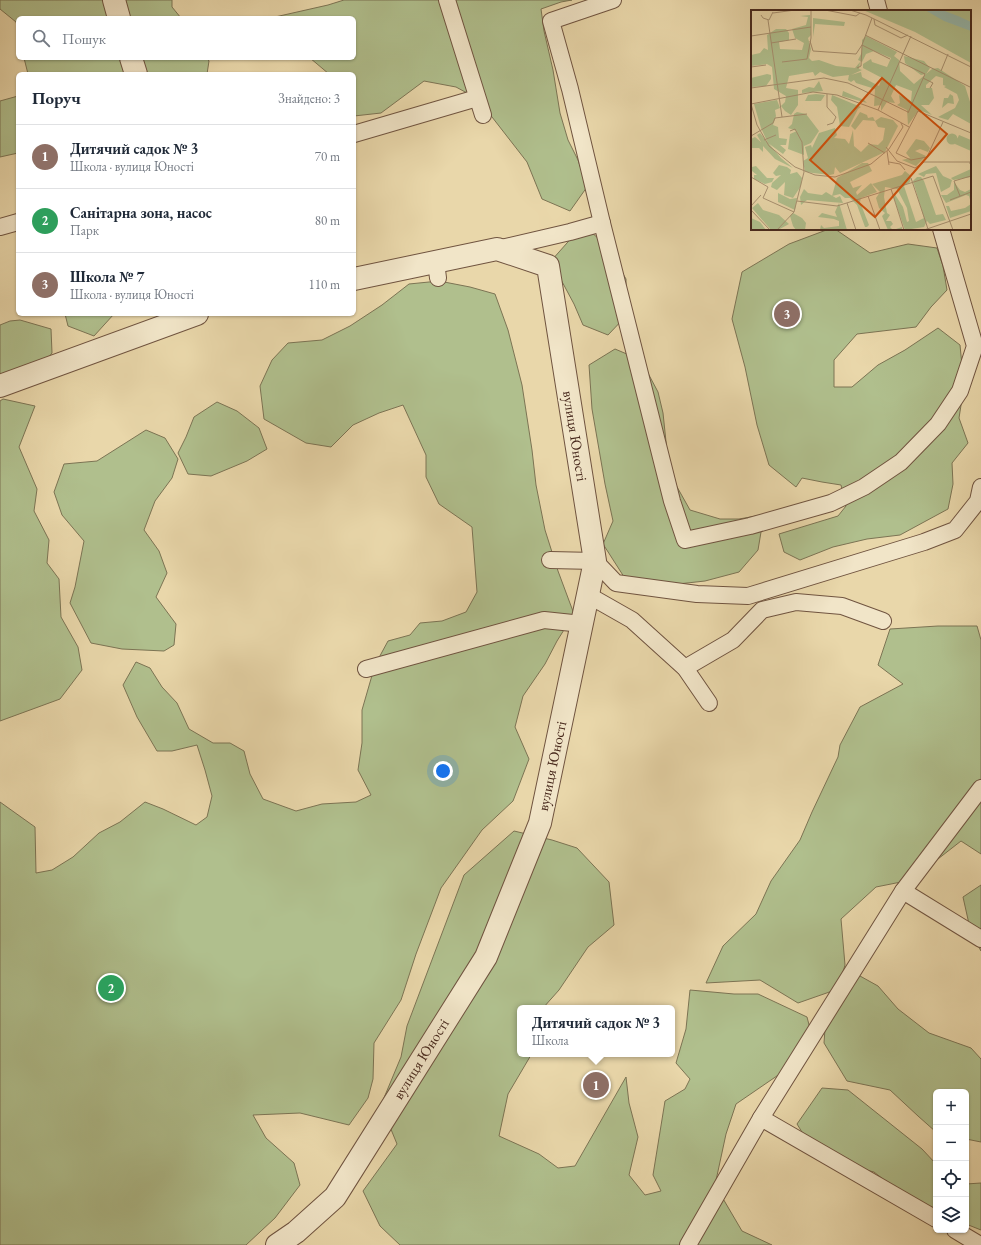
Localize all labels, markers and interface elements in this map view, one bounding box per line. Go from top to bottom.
inset map [751,10,971,230]
search box [16,16,356,60]
icon: search [30,27,52,49]
text: Пошук [62,29,106,48]
text: Поруч [32,87,81,109]
text: Знайдено: 3 [278,90,340,107]
text: Дитячий садок № 3 [70,139,198,158]
text: 1 [42,148,48,165]
text: 70 m [315,148,340,165]
text: Школа · вулиця Юності [70,158,194,175]
text: Санітарна зона, насос [70,203,212,222]
text: 2 [42,212,48,229]
text: 80 m [315,212,340,229]
text: Парк [70,222,99,239]
text: Школа № 7 [70,267,144,286]
text: 3 [42,276,48,293]
text: 110 m [309,276,340,293]
text: Школа · вулиця Юності [70,286,194,303]
pin: 3 [774,299,800,329]
street label: вулиця Юності [559,389,592,483]
street label: вулиця Юності [533,719,570,813]
your location [433,761,453,781]
pin: 2 [98,973,124,1003]
popup [517,1005,675,1057]
text: Дитячий садок № 3 [532,1013,660,1032]
street label: вулиця Юності [388,1015,453,1103]
text: Школа [532,1032,569,1049]
pin: 1 [583,1070,609,1100]
map controls [933,1089,969,1233]
button: + [933,1089,969,1125]
button: − [933,1125,969,1161]
button: locate [933,1161,969,1197]
button: layers [933,1197,969,1233]

